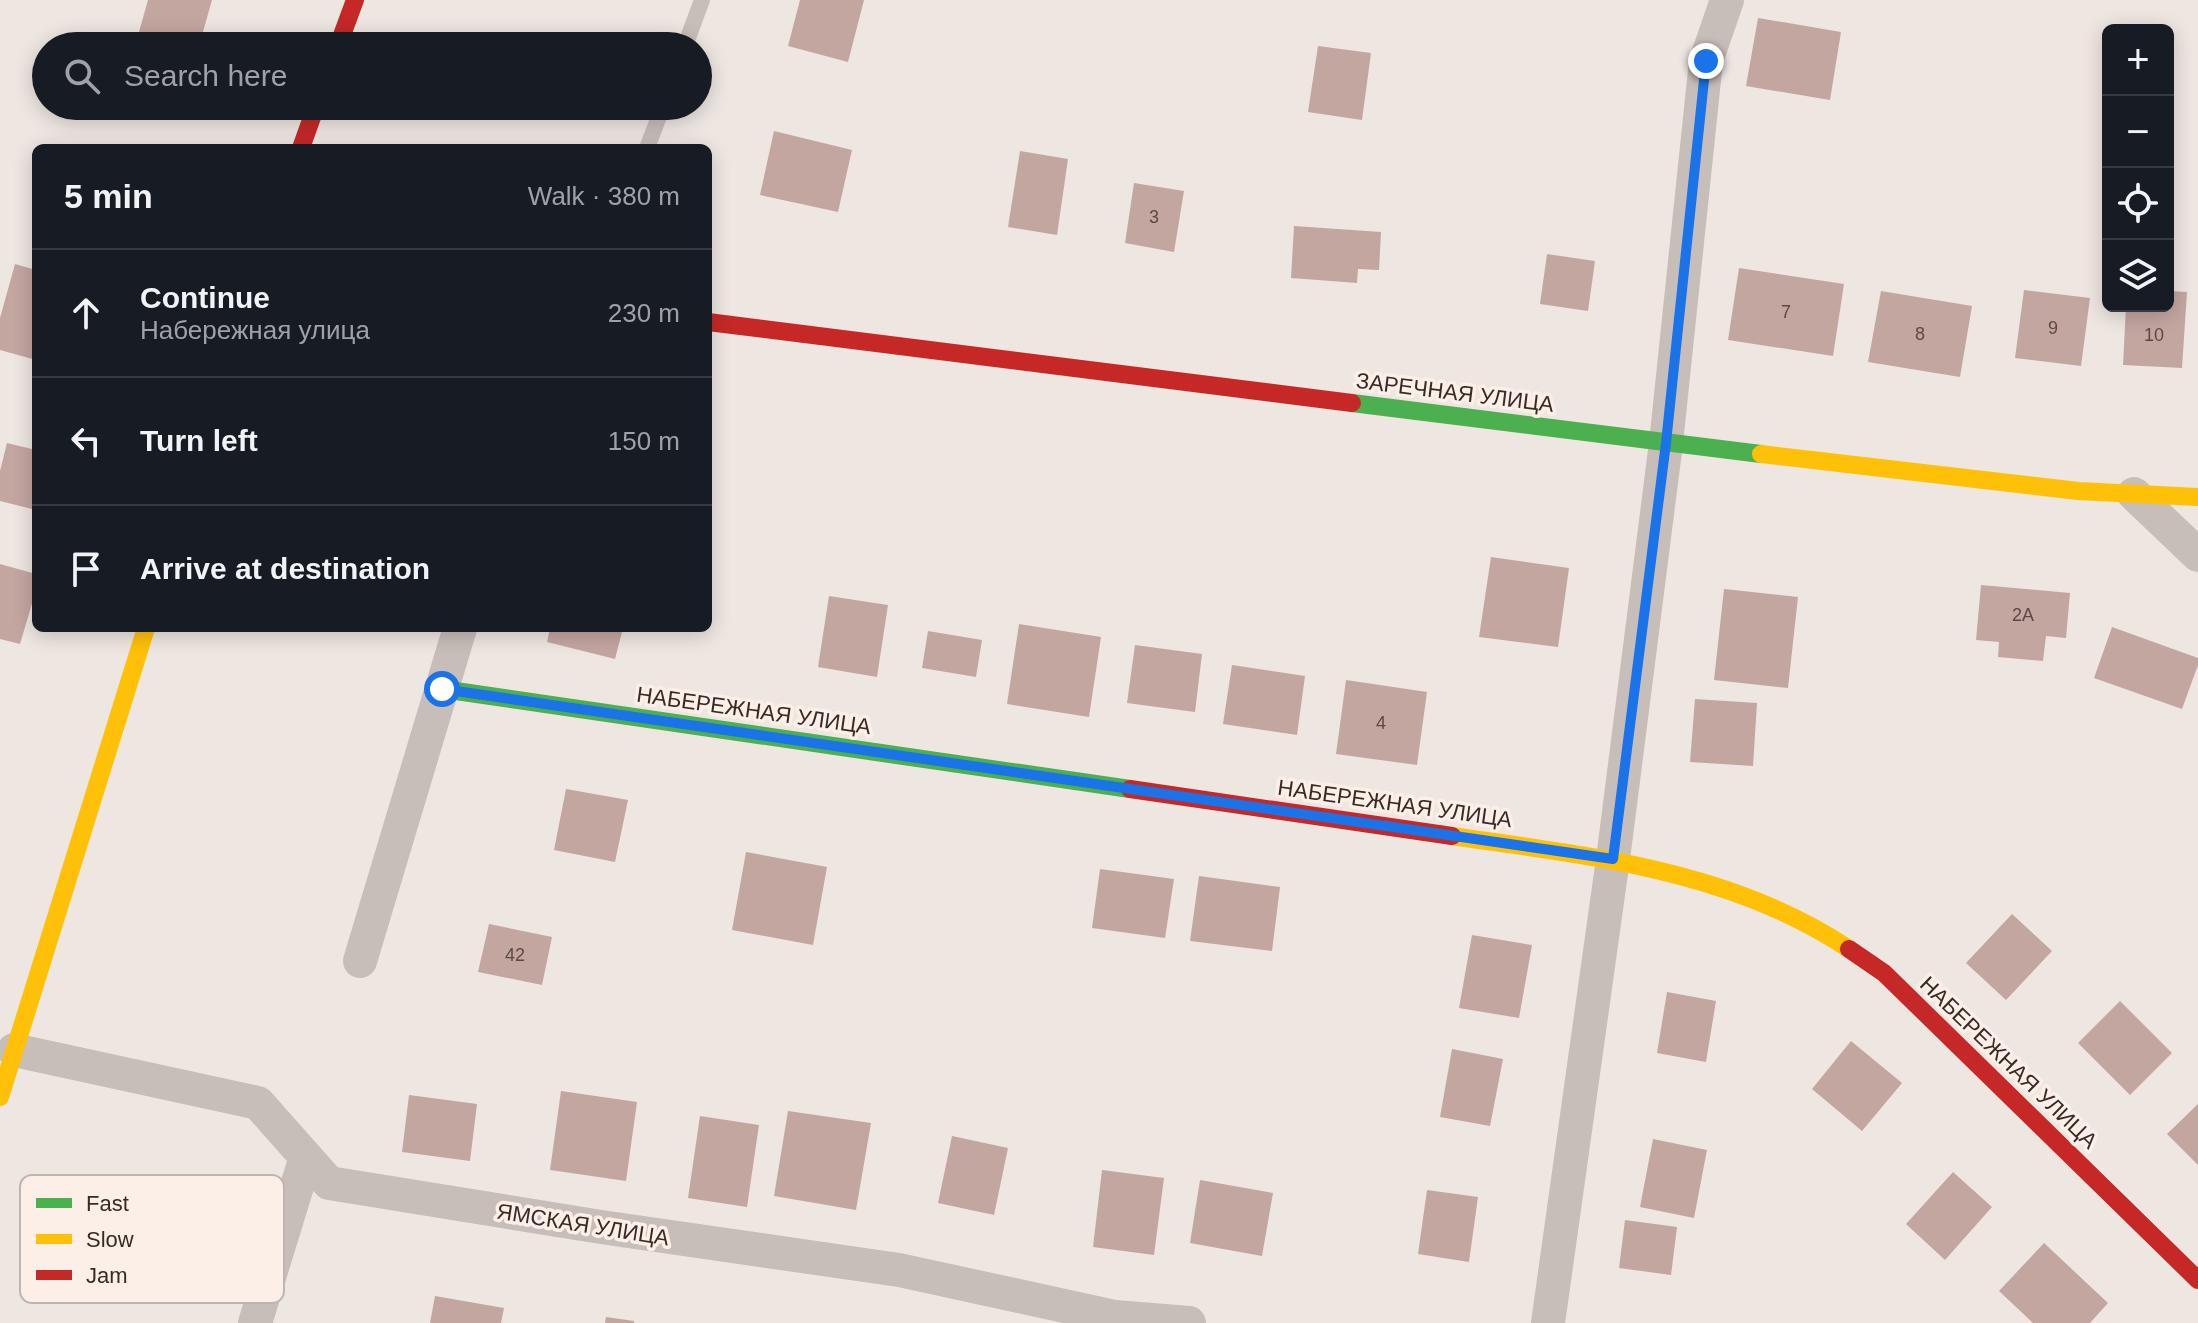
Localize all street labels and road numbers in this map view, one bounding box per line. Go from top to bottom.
street label: ЗАРЕЧНАЯ УЛИЦА [1355,368,1556,417]
street label: НАБЕРЕЖНАЯ УЛИЦА [635,682,873,739]
street label: НАБЕРЕЖНАЯ УЛИЦА [1276,775,1514,832]
street label: НАБЕРЕЖНАЯ УЛИЦА [1915,971,2103,1154]
street label: ЯМСКАЯ УЛИЦА [495,1199,671,1251]

